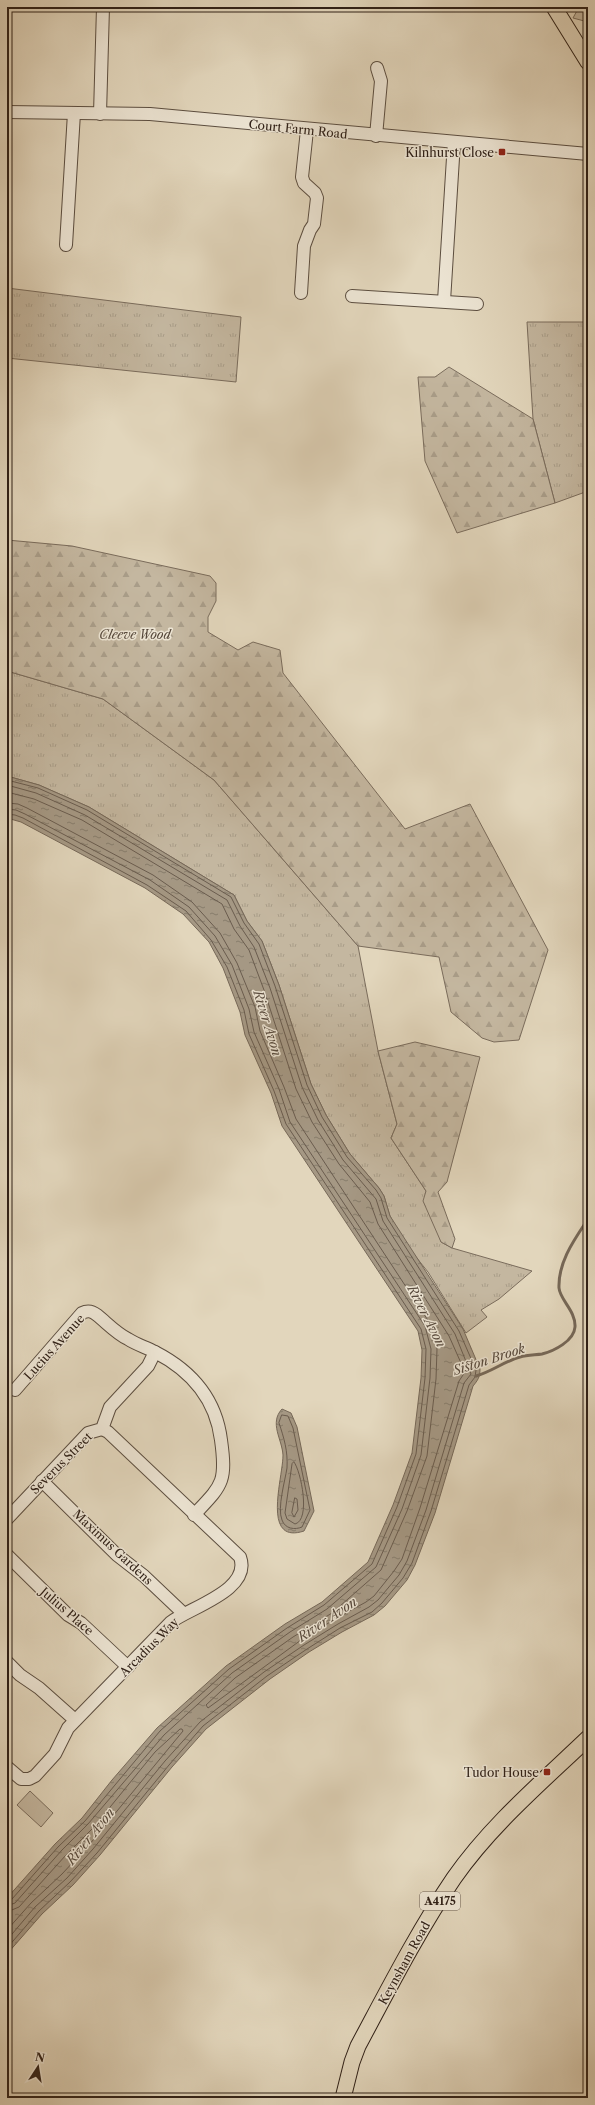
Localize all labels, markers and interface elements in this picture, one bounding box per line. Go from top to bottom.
street label: Court Farm Road [248,116,349,142]
place label: Kilnhurst Close [405,145,494,160]
marker: Kilnhurst Close [497,147,507,157]
park label: Cleeve Wood [99,627,173,642]
water label: River Avon [250,987,286,1058]
water label: River Avon [404,1281,450,1350]
street label: Lucius Avenue [21,1311,88,1383]
water label: Siston Brook [450,1340,527,1378]
street label: Severus Street [27,1428,96,1497]
street label: Maximus Gardens [70,1506,156,1588]
street label: Julius Place [36,1583,97,1638]
water label: River Avon [294,1593,360,1645]
street label: Arcadius Way [116,1614,182,1680]
place label: Tudor House [464,1765,539,1780]
marker: Tudor House [542,1767,552,1777]
water label: River Avon [62,1804,118,1868]
road number: A4175 [420,1892,460,1910]
street label: Keynsham Road [375,1918,433,2007]
north arrow [18,2047,58,2087]
text: N [34,2049,47,2065]

